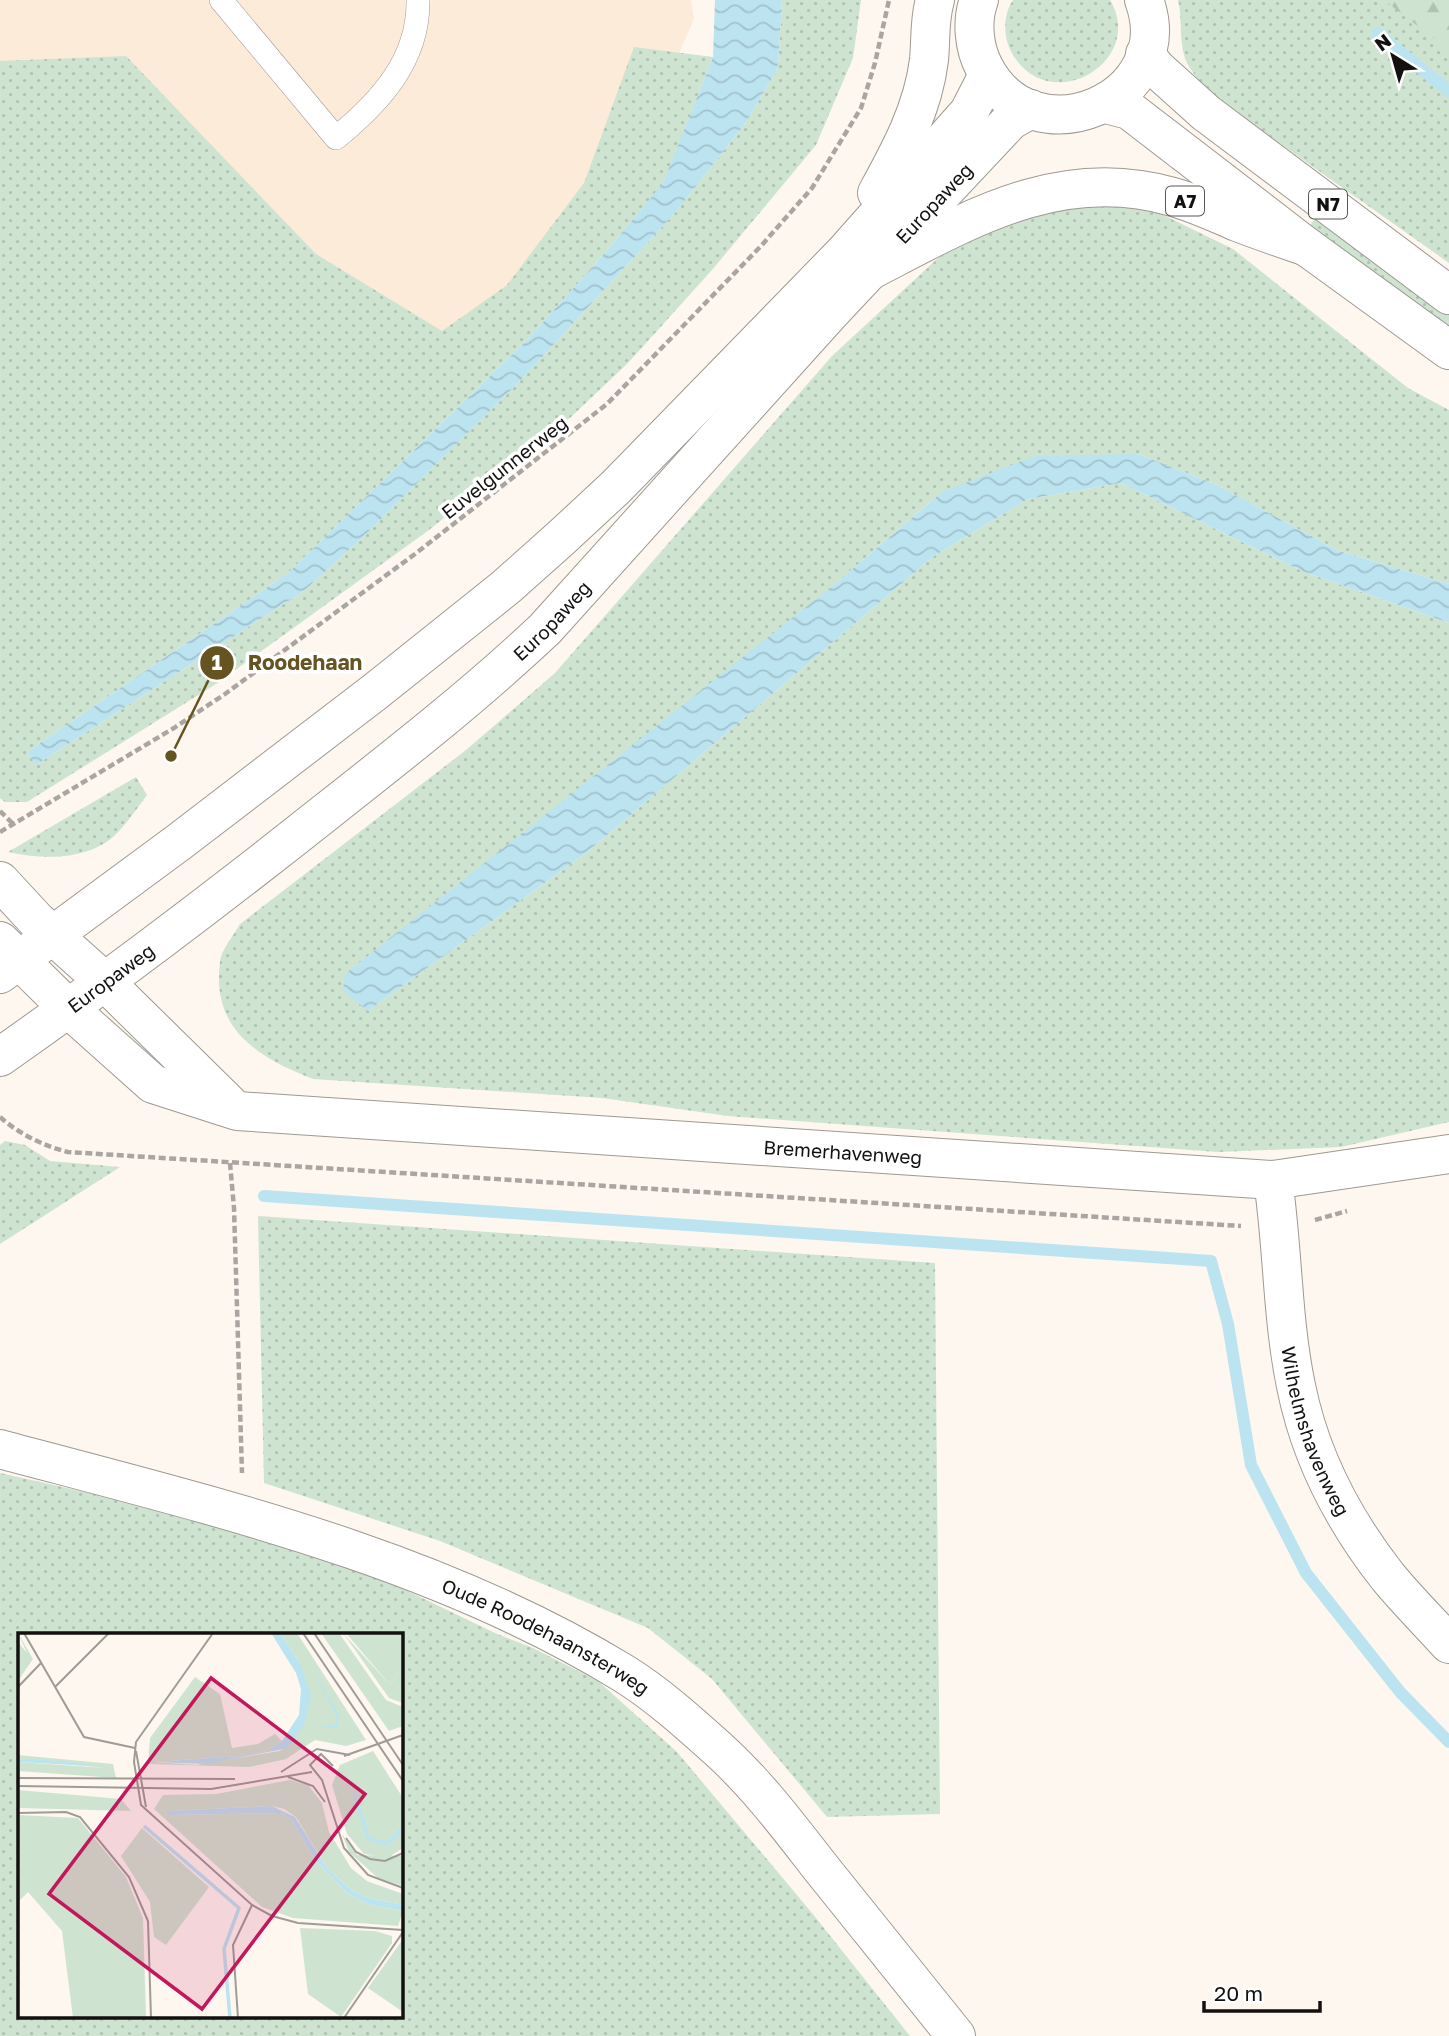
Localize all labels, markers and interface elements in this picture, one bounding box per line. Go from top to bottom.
north arrow [1358,21,1428,91]
text: N [1370,28,1395,56]
street label: Europaweg [890,158,977,248]
road number: A7 [1166,186,1204,216]
road number: N7 [1309,190,1347,218]
street label: Euvelgunnerweg [436,411,572,523]
street label: Europaweg [508,576,595,665]
callout: Roodehaan [199,642,377,684]
text: 1 [212,649,223,675]
text: Roodehaan [248,649,362,675]
street label: Europaweg [62,938,158,1017]
street label: Bremerhavenweg [763,1135,923,1168]
street label: Wilhelmshavenweg [1278,1345,1355,1519]
street label: Oude Roodehaansterweg [439,1573,654,1699]
inset map [18,1633,402,2018]
scale bar [1204,1969,1320,2013]
text: 20 m [1214,1980,1263,2006]

